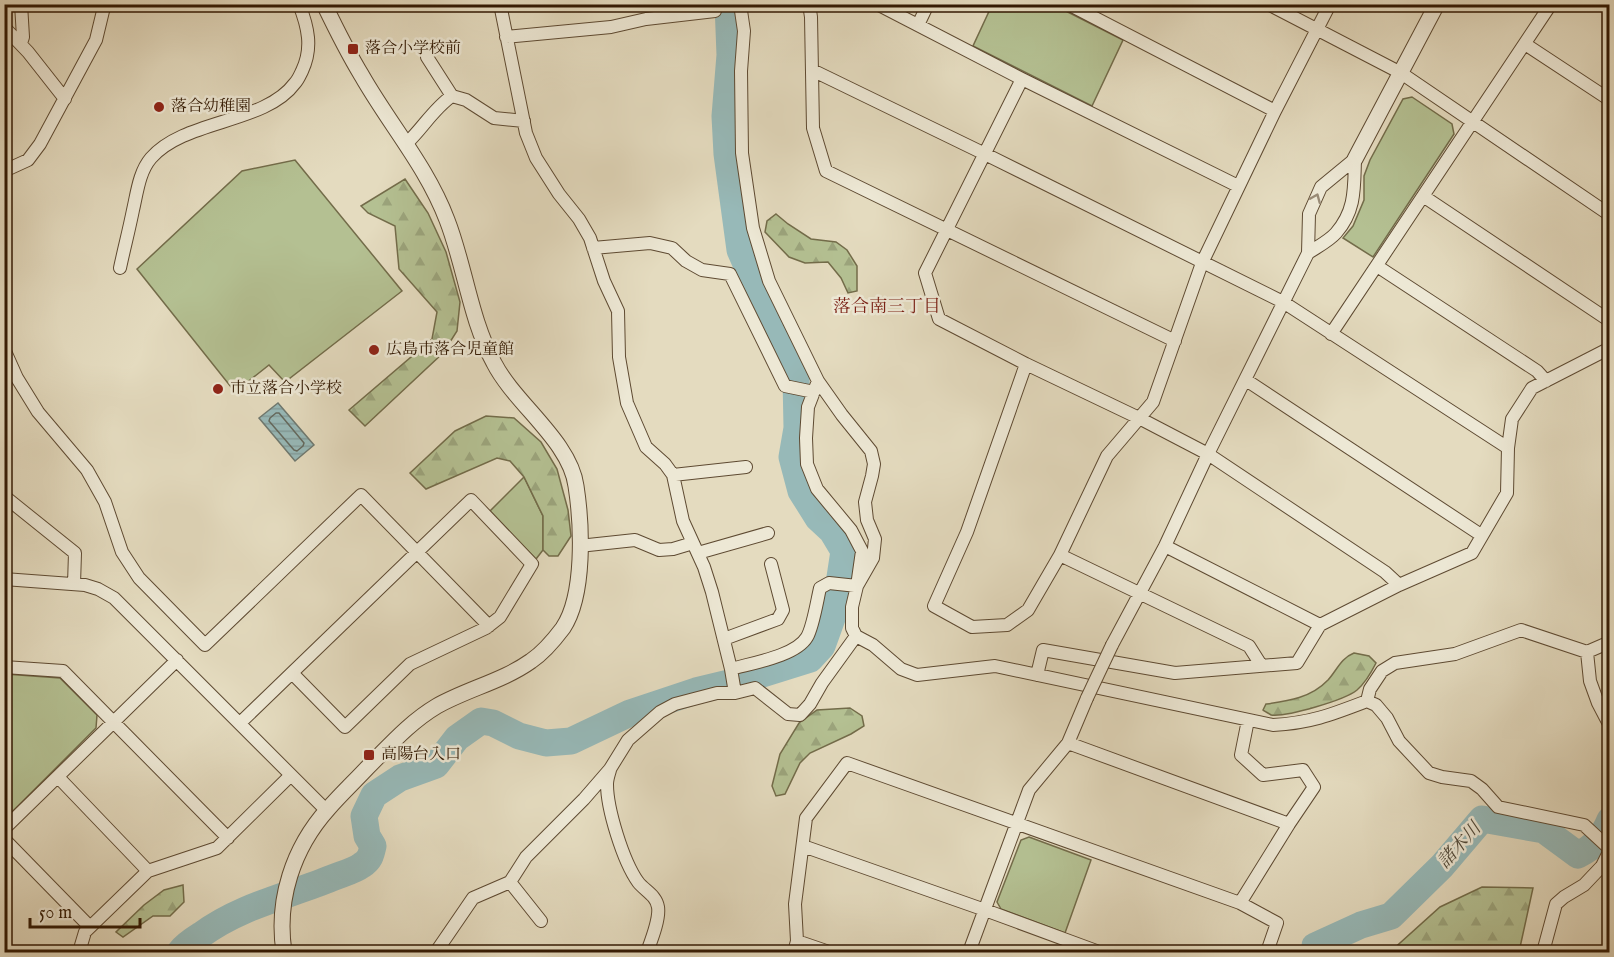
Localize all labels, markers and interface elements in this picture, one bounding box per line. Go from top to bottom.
place label: 落合小学校前 [365,39,461,59]
marker: 落合小学校前 [346,42,360,56]
place label: 落合幼稚園 [171,97,251,117]
marker: 落合幼稚園 [152,100,166,114]
one-way arrow [1309,193,1321,204]
district label: 落合南三丁目 [833,296,941,319]
place label: 広島市落合児童館 [386,340,514,360]
marker: 広島市落合児童館 [367,343,381,357]
place label: 市立落合小学校 [230,379,342,399]
marker: 市立落合小学校 [211,382,225,396]
place label: 高陽台入口 [381,745,461,765]
marker: 高陽台入口 [362,748,376,762]
water label: 諸木川 [1433,817,1488,874]
scale bar [30,891,140,929]
text: 50 m [39,902,72,925]

